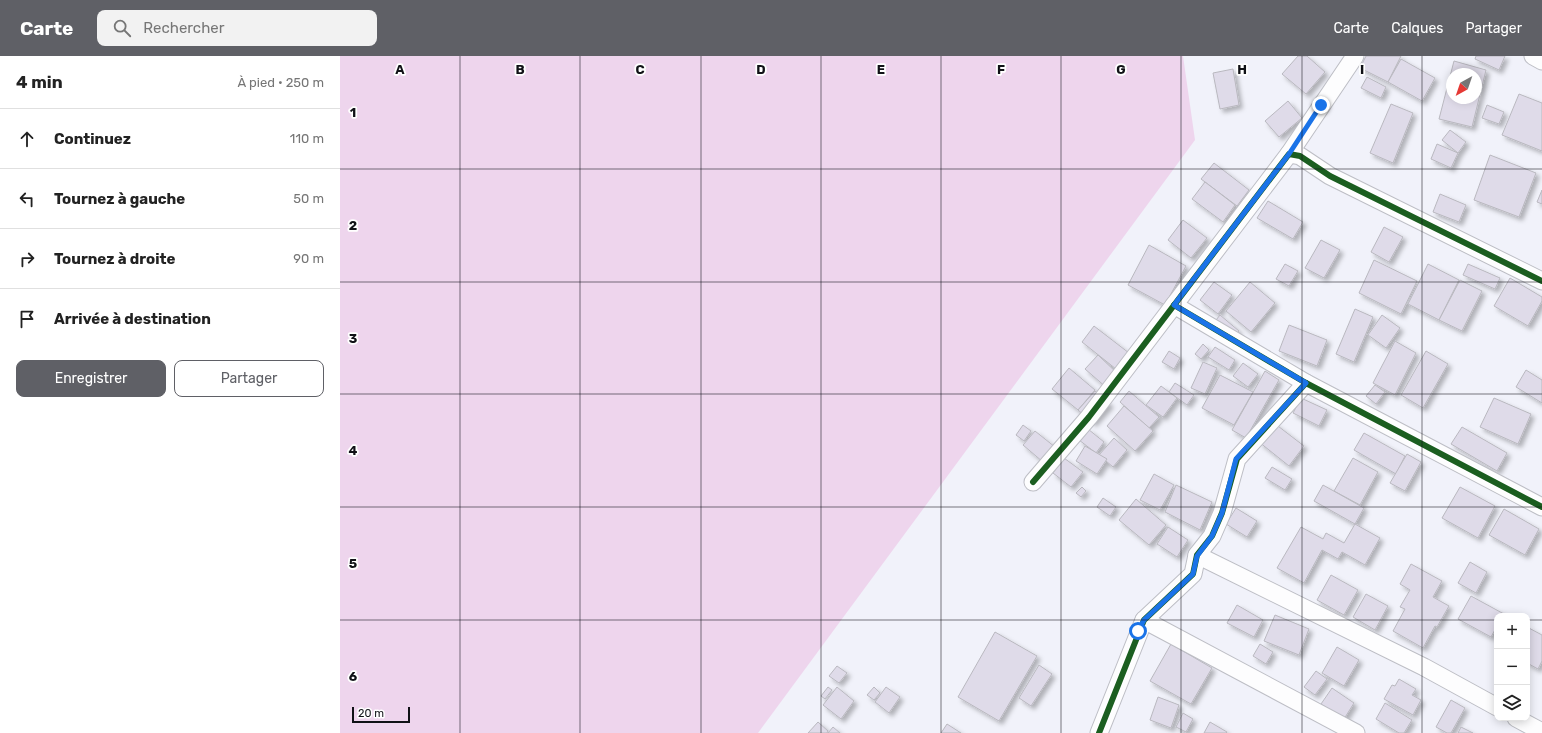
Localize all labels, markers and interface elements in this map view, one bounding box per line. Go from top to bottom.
search box [97,10,377,46]
text: Carte [20,17,73,40]
icon: search [111,17,133,39]
text: Rechercher [143,19,224,37]
text: Carte [1333,20,1369,37]
text: Calques [1391,20,1443,37]
text: Partager [1465,20,1522,37]
text: A [395,62,405,77]
text: B [515,62,525,77]
text: C [635,62,645,77]
text: D [756,62,766,77]
text: E [877,62,885,77]
text: F [997,62,1005,77]
text: G [1116,62,1126,77]
text: H [1237,62,1247,77]
text: I [1360,62,1364,77]
north arrow [1446,68,1482,104]
text: 4 min [16,72,63,92]
text: À pied · 250 m [238,75,324,90]
route end [1312,96,1330,114]
text: 1 [350,105,356,120]
icon: ahead [16,128,38,150]
text: Continuez [54,130,131,148]
text: 110 m [290,131,324,146]
icon: left [16,188,38,210]
text: Tournez à gauche [54,190,185,208]
text: 50 m [293,191,324,206]
text: 2 [349,218,357,233]
icon: right [16,248,38,270]
text: Tournez à droite [54,250,175,268]
text: 90 m [293,251,324,266]
icon: arrive [16,308,38,330]
text: Arrivée à destination [54,310,211,328]
text: 3 [349,331,358,346]
button: Enregistrer [16,360,166,397]
button: Partager [174,360,324,397]
text: 4 [349,443,358,458]
text: 5 [349,556,357,571]
map controls [1494,613,1530,721]
button: + [1494,613,1530,649]
route start [1129,622,1147,640]
button: − [1494,649,1530,685]
text: 6 [349,669,358,684]
button: layers [1494,685,1530,721]
scale bar [352,705,410,724]
text: 20 m [358,707,384,720]

